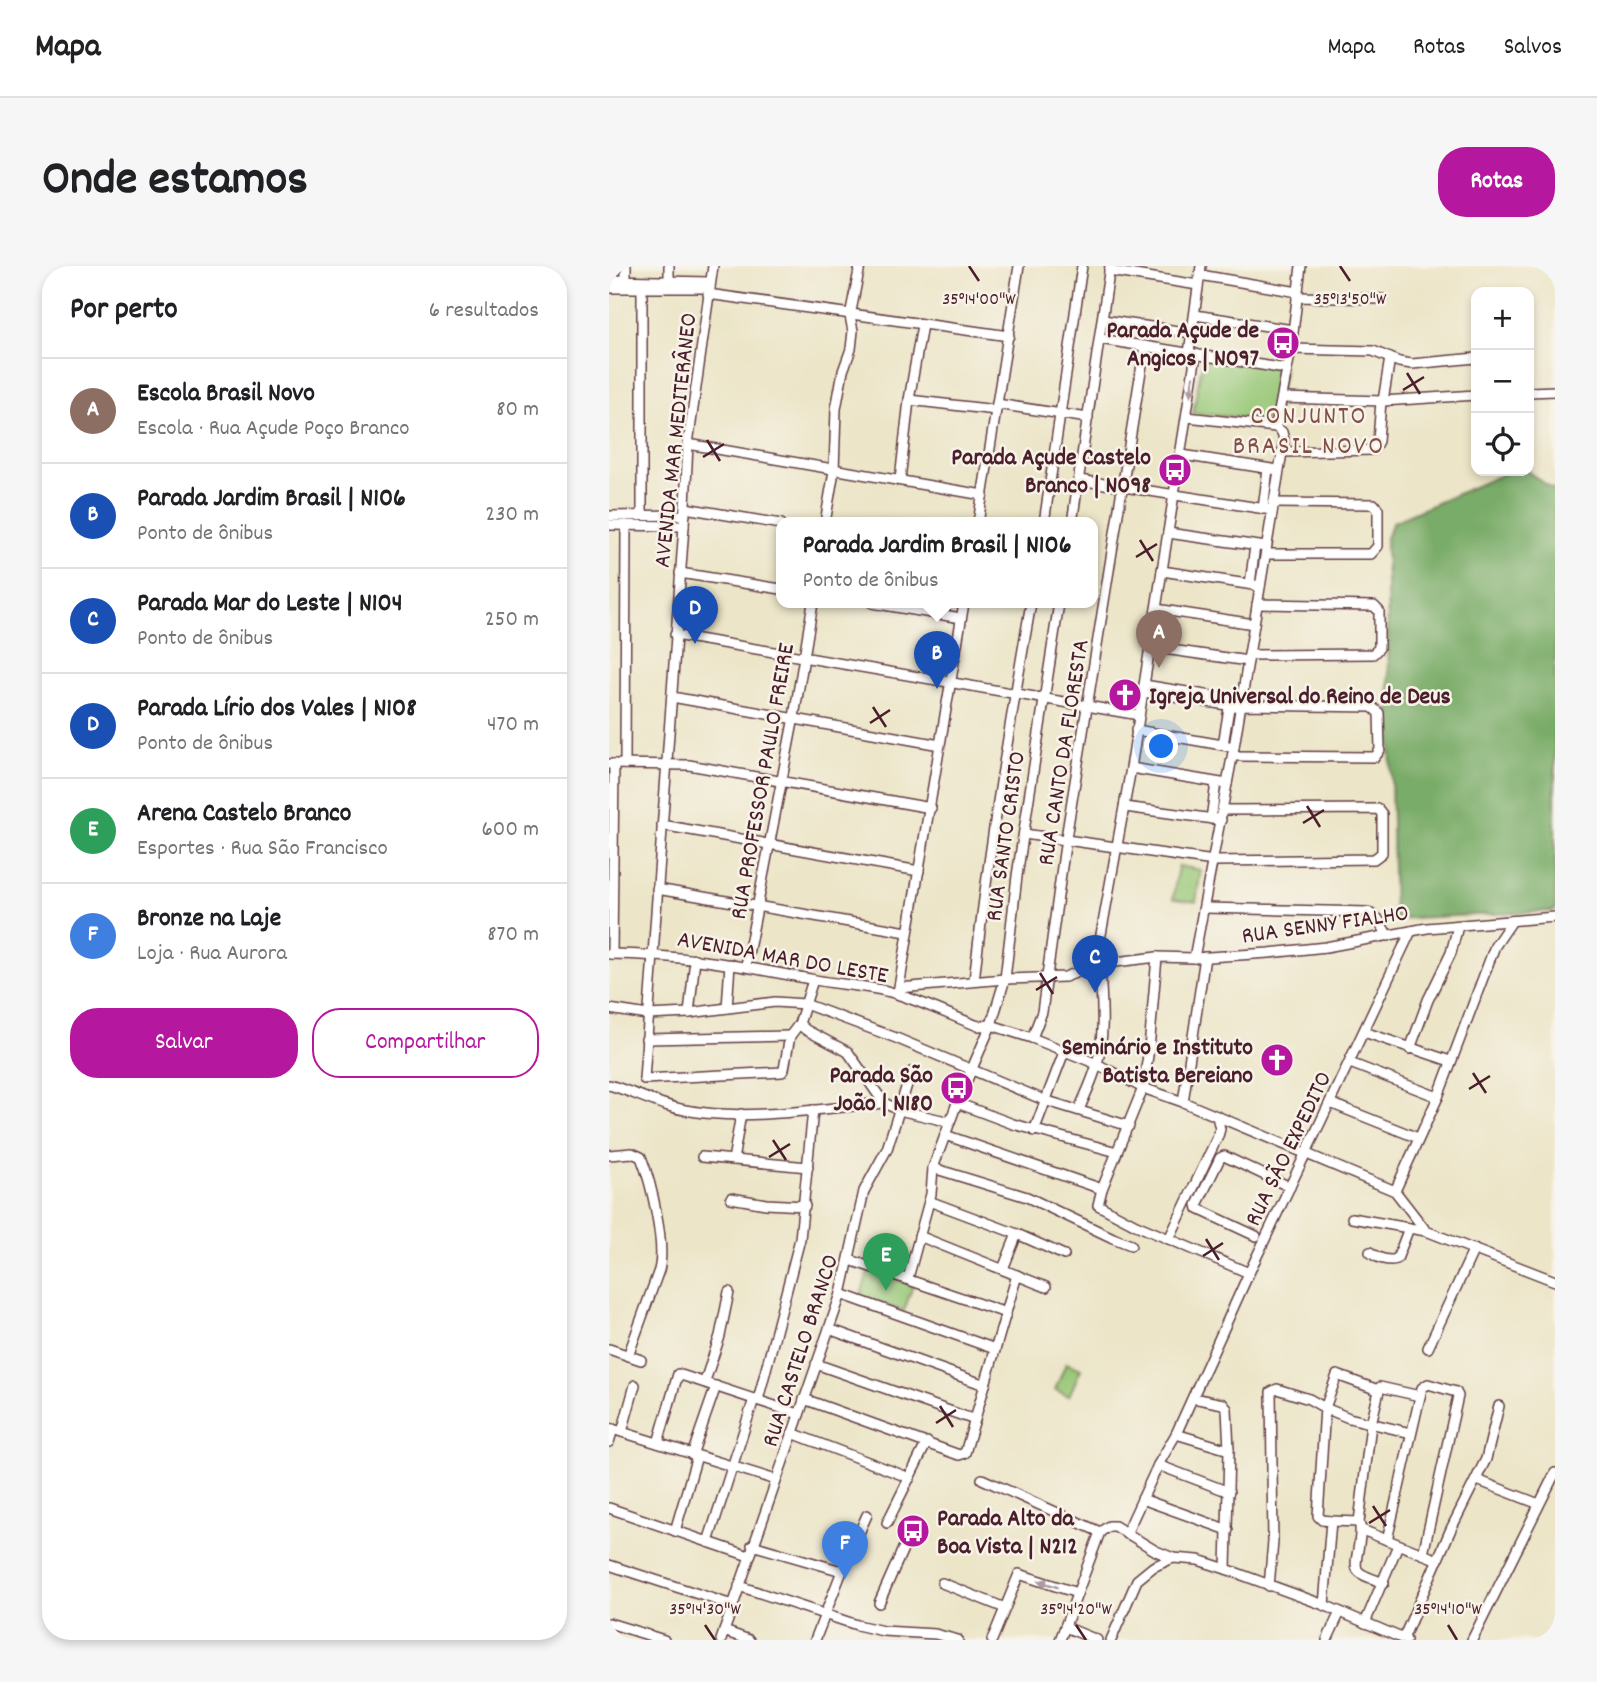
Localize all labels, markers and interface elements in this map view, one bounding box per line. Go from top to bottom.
text: Mapa [35,25,101,72]
text: Mapa [1327,31,1375,65]
text: Rotas [1413,31,1466,65]
text: Salvos [1504,31,1562,65]
text: Onde estamos [42,147,308,217]
button: Rotas [1438,147,1555,217]
map controls [1471,287,1534,476]
button: + [1471,287,1534,350]
text: 35°14'00"W [942,288,1016,313]
text: 35°13'50"W [1314,288,1387,313]
text: Por perto [70,290,178,333]
text: 6 resultados [429,295,539,328]
street label: AVENIDA MAR MEDITERÂNEO [647,311,707,569]
place label: Parada Açude de Angicos | N097 [1106,315,1259,377]
bus stop icon: Parada Açude de Angicos | N097 [1264,324,1302,362]
button: − [1471,350,1534,413]
one-way arrow [1186,375,1197,397]
text: Escola Brasil Novo [137,376,315,413]
text: A [87,394,99,427]
text: 80 m [496,394,539,427]
district label: CONJUNTO BRASIL NOVO [1233,399,1385,466]
text: Escola · Rua Açude Poço Branco [137,413,409,446]
button: locate [1471,413,1534,476]
place label: Parada Açude Castelo Branco | N098 [951,442,1151,504]
bus stop icon: Parada Açude Castelo Branco | N098 [1156,451,1194,489]
text: Parada Jardim Brasil | N106 [137,481,406,518]
text: B [88,499,98,532]
text: 230 m [485,499,539,532]
popup [776,517,1098,608]
text: Ponto de ônibus [137,518,273,551]
text: Parada Jardim Brasil | N106 [803,528,1071,565]
text: Ponto de ônibus [803,565,939,598]
text: Parada Mar do Leste | N104 [137,586,403,623]
pin: D [672,586,718,644]
text: C [87,604,99,637]
text: 250 m [485,604,539,637]
pin: A [1136,610,1182,668]
text: Ponto de ônibus [137,623,273,656]
pin: B [914,631,960,689]
street label: RUA CANTO DA FLORESTA [1030,637,1100,868]
street label: RUA PROFESSOR PAULO FREIRE [723,641,805,922]
church icon: Igreja Universal do Reino de Deus [1106,676,1144,714]
place label: Igreja Universal do Reino de Deus [1149,681,1451,715]
text: Parada Lírio dos Vales | N108 [137,691,417,728]
text: D [87,709,99,742]
text: 470 m [487,709,539,742]
text: Ponto de ônibus [137,728,273,761]
your location [1144,729,1178,763]
street label: RUA SANTO CRISTO [978,749,1036,924]
text: Arena Castelo Branco [137,796,351,833]
text: E [88,814,98,847]
text: 600 m [482,814,539,847]
text: Esportes · Rua São Francisco [137,833,388,866]
street label: RUA SENNY FIALHO [1240,897,1411,955]
text: Bronze na Laje [137,901,281,938]
text: F [88,919,98,952]
text: 870 m [487,919,539,952]
street label: AVENIDA MAR DO LESTE [674,924,891,994]
pin: C [1072,935,1118,993]
text: Loja · Rua Aurora [137,938,287,971]
button: Salvar [70,1008,298,1078]
button: Compartilhar [312,1008,539,1078]
place label: Seminário e Instituto Batista Bereiano [1062,1032,1253,1094]
church icon: Seminário e Instituto Batista Bereiano [1258,1041,1296,1079]
place label: Parada São João | N180 [829,1060,933,1122]
street label: RUA SÃO EXPEDITO [1237,1066,1342,1232]
bus stop icon: Parada São João | N180 [938,1069,976,1107]
pin: E [863,1233,909,1291]
street label: RUA CASTELO BRANCO [755,1250,849,1452]
place label: Parada Alto da Boa Vista | N212 [937,1503,1078,1565]
bus stop icon: Parada Alto da Boa Vista | N212 [894,1512,932,1550]
pin: F [822,1521,868,1579]
one-way arrow [1037,1578,1058,1589]
text: 35°14'30"W [669,1598,741,1623]
text: 35°14'20"W [1040,1598,1112,1623]
text: 35°14'10"W [1414,1598,1482,1623]

